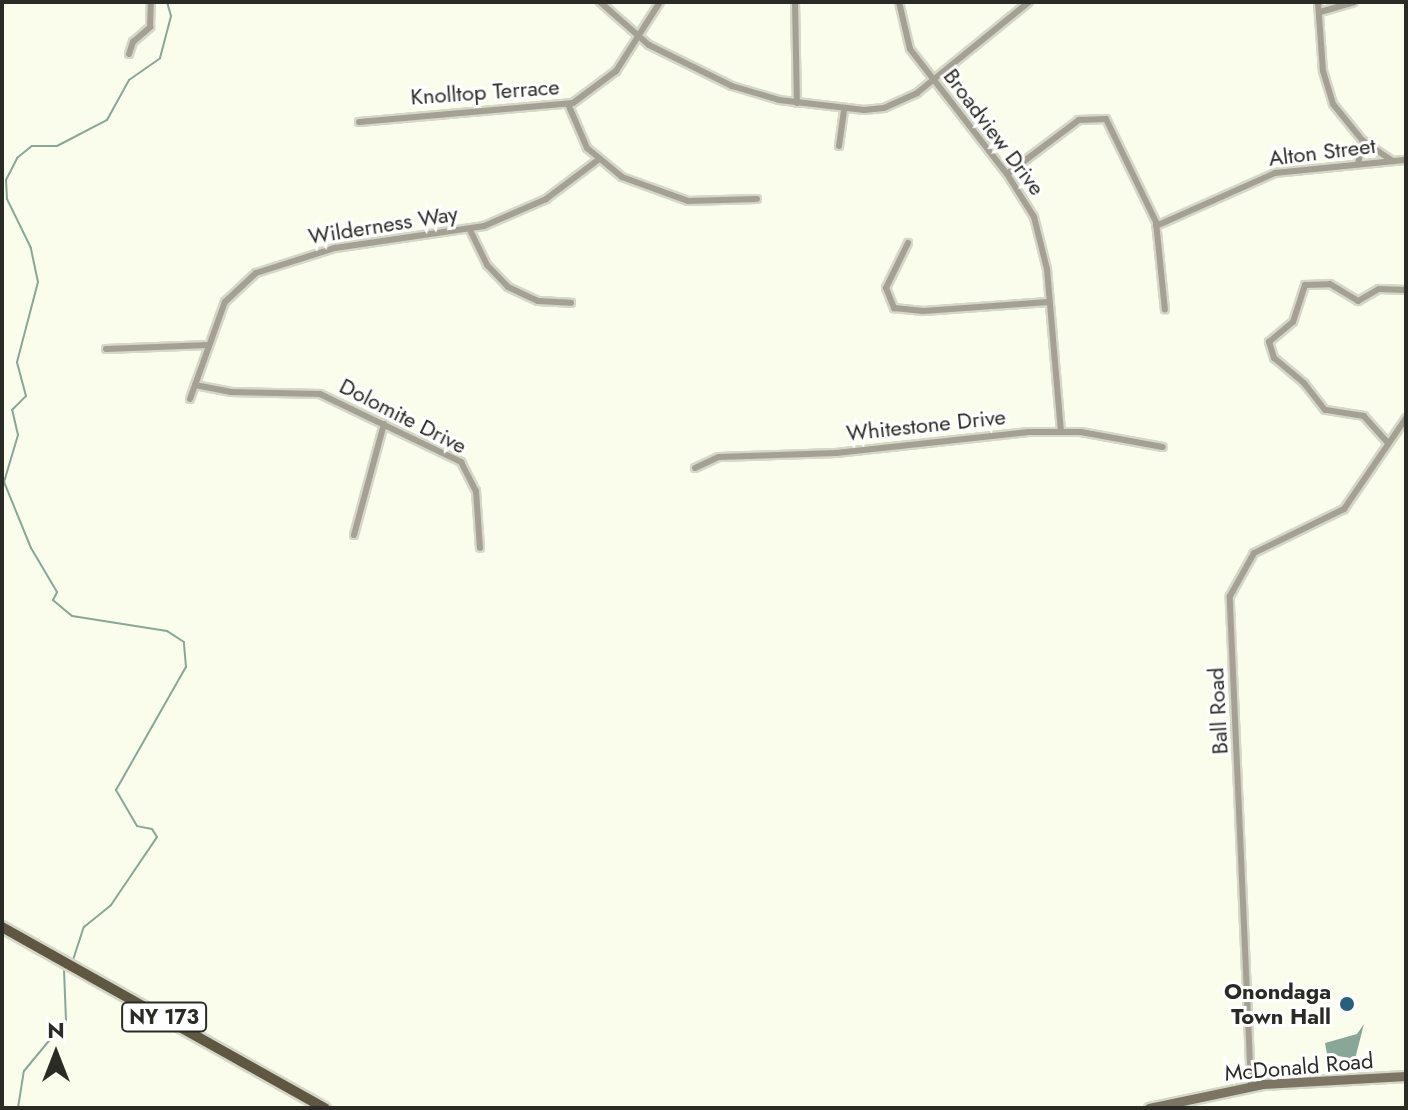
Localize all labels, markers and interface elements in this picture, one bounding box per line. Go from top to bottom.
street label: Broadview Drive [938,64,1050,200]
street label: Knolltop Terrace [410,74,560,110]
street label: Alton Street [1267,132,1377,172]
street label: Wilderness Way [306,200,460,250]
street label: Dolomite Drive [335,373,471,459]
street label: Whitestone Drive [845,403,1007,447]
street label: Ball Road [1203,667,1233,755]
place label: Onondaga Town Hall [1224,978,1331,1030]
marker: Onondaga Town Hall [1338,995,1356,1013]
road number: NY 173 [120,1001,208,1033]
north arrow [16,1014,96,1094]
text: N [47,1014,65,1046]
street label: McDonald Road [1224,1047,1374,1087]

